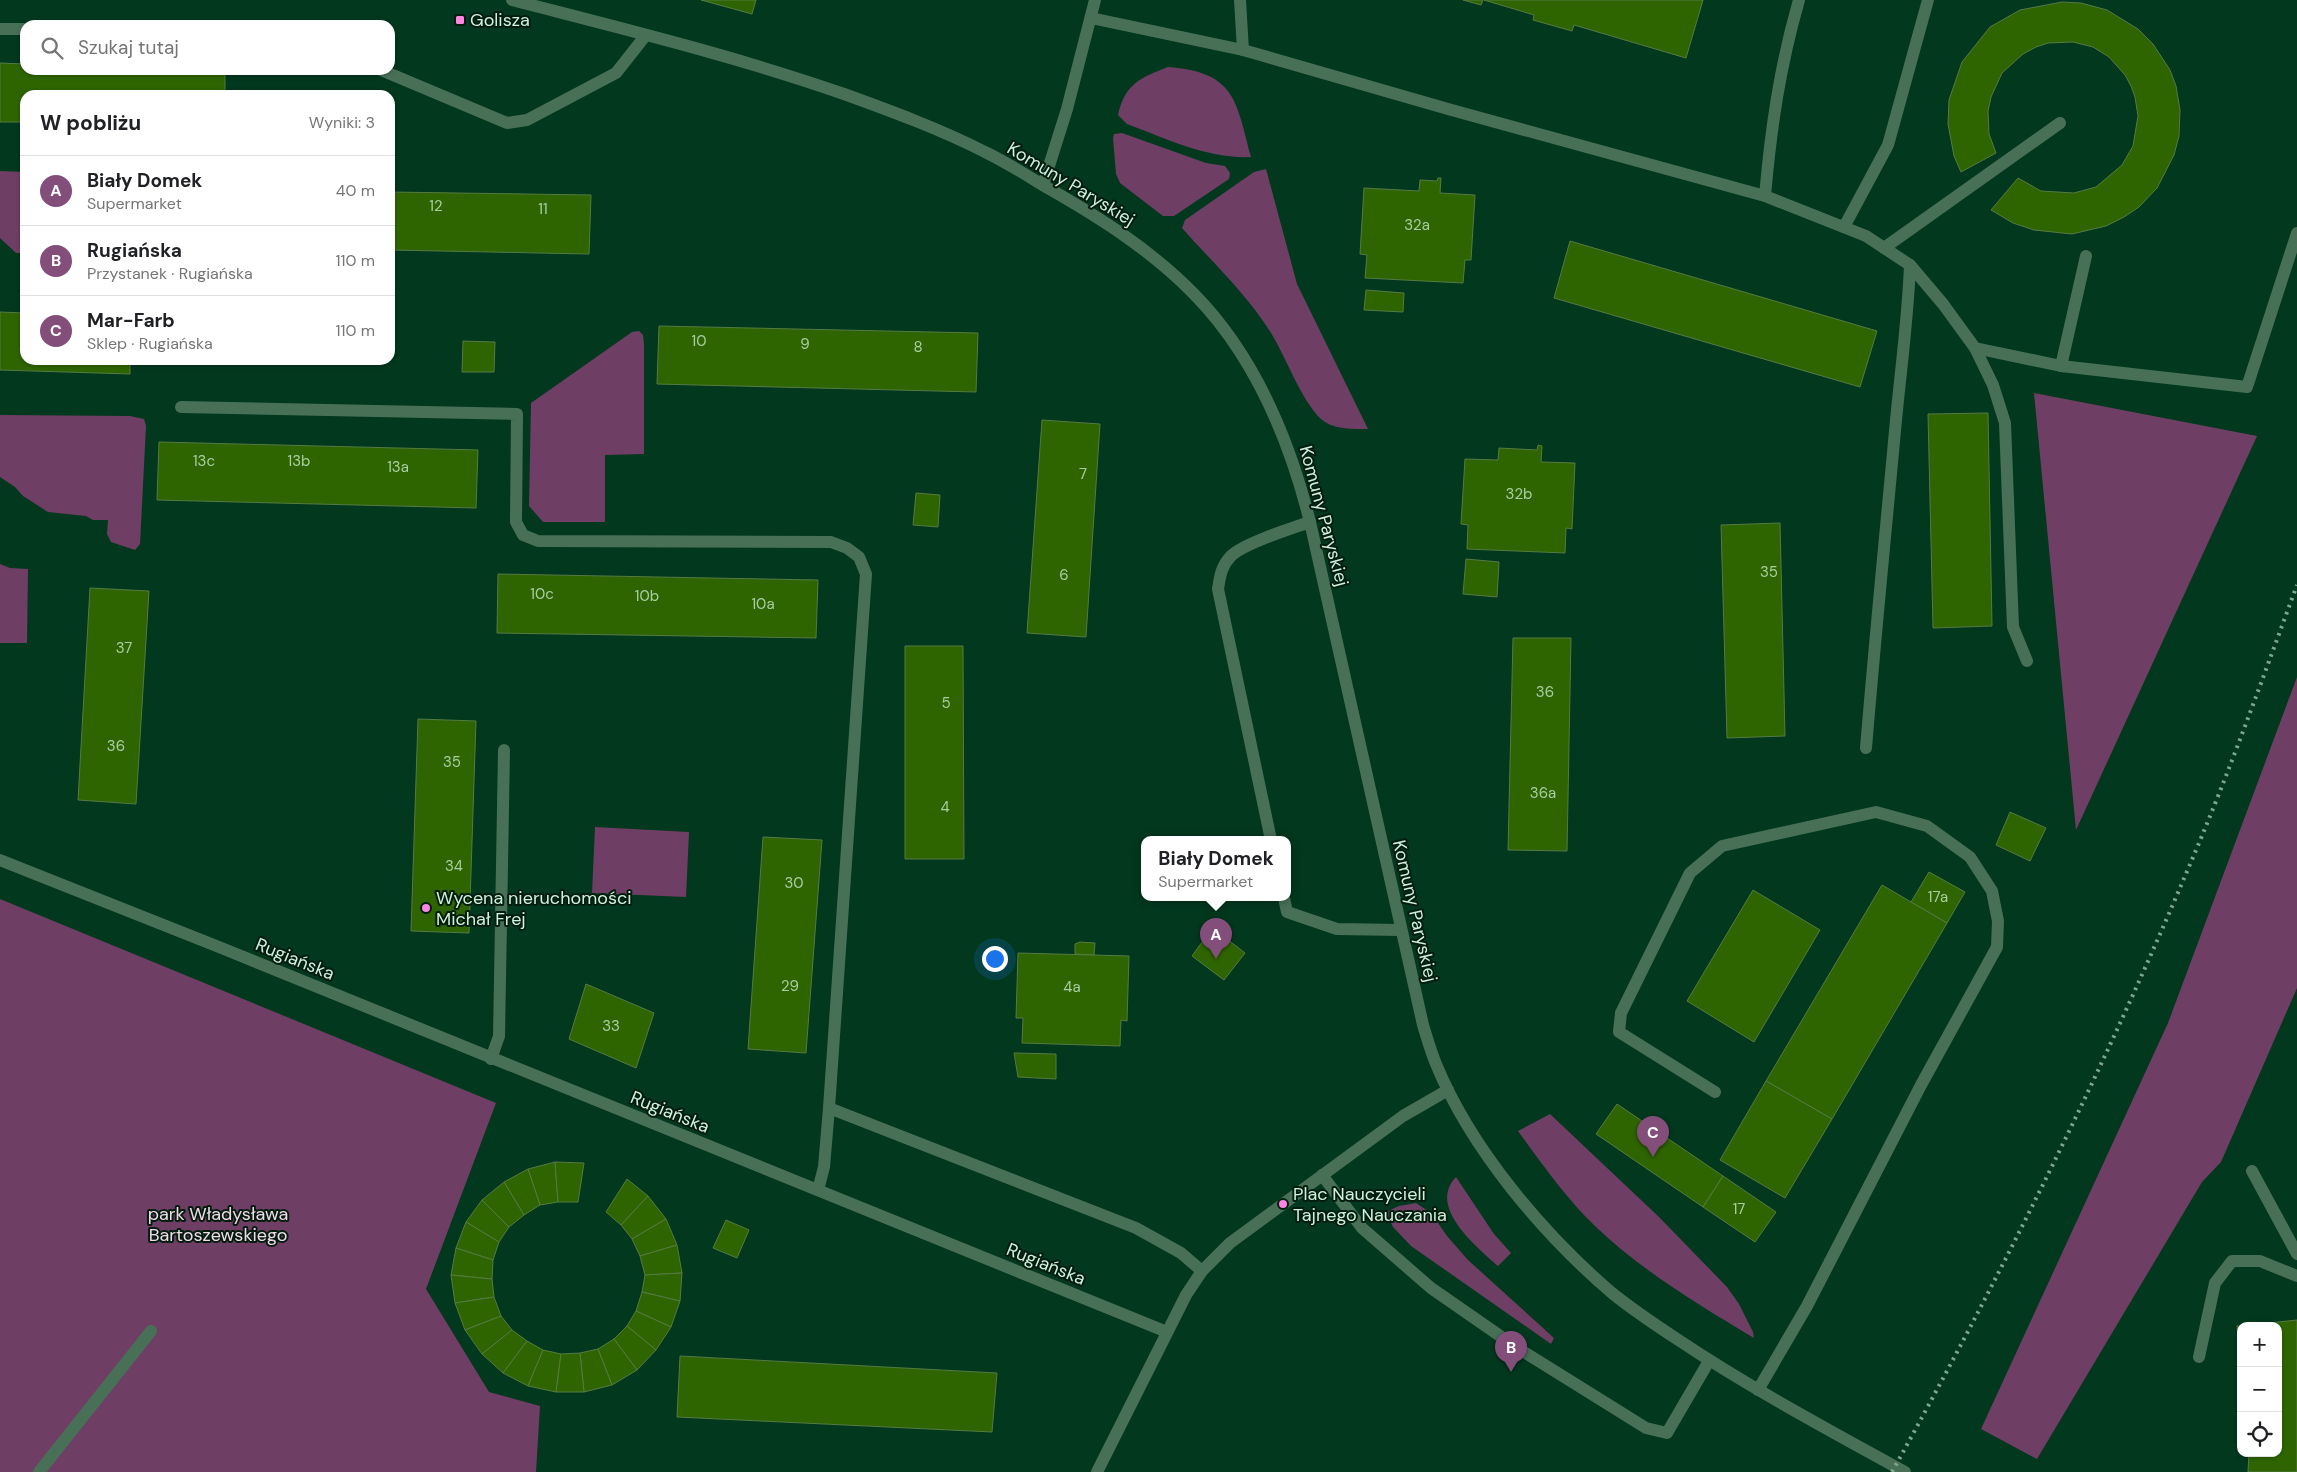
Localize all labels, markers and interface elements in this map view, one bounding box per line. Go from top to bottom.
place label: Golisza [470,8,530,32]
marker: Golisza [454,14,466,26]
search box [20,20,395,75]
icon: search [38,34,66,62]
text: Szukaj tutaj [78,35,179,60]
text: W pobliżu [40,109,141,137]
text: Wyniki: 3 [309,112,375,133]
street label: Komuny Paryskiej [1003,136,1139,232]
text: Biały Domek [87,168,202,193]
text: A [50,180,62,201]
text: 40 m [336,180,375,201]
text: Supermarket [87,193,182,214]
house number: 12 [429,196,443,216]
house number: 11 [538,199,548,219]
house number: 32a [1404,215,1430,235]
text: Rugiańska [87,238,182,263]
text: B [51,250,61,271]
text: 110 m [336,250,375,271]
text: Przystanek · Rugiańska [87,263,253,284]
text: Mar-Farb [87,308,175,333]
text: C [50,320,62,341]
text: 110 m [336,320,375,341]
house number: 10 [692,331,706,351]
text: Sklep · Rugiańska [87,333,213,354]
house number: 9 [800,334,810,354]
house number: 8 [913,337,923,357]
street label: Komuny Paryskiej [1294,443,1354,589]
house number: 13c [193,451,215,471]
house number: 13b [288,451,310,471]
house number: 13a [387,457,409,477]
house number: 7 [1079,464,1087,484]
house number: 32b [1506,484,1532,504]
house number: 35 [1760,562,1778,582]
house number: 6 [1059,565,1069,585]
house number: 10c [530,584,554,604]
house number: 10b [635,586,659,606]
house number: 10a [751,594,775,614]
house number: 37 [116,638,132,658]
house number: 36 [1536,682,1554,702]
house number: 5 [941,693,951,713]
house number: 36 [107,736,125,756]
house number: 35 [443,752,461,772]
house number: 36a [1530,783,1556,803]
house number: 4 [940,797,950,817]
popup [1141,836,1291,901]
street label: Komuny Paryskiej [1387,838,1443,984]
text: Biały Domek [1158,846,1274,871]
house number: 34 [445,856,463,876]
text: Supermarket [1158,871,1253,892]
house number: 30 [784,873,804,893]
place label: Wycena nieruchomości Michał Frej [436,886,632,931]
house number: 17a [1928,887,1948,907]
marker: Wycena nieruchomości Michał Frej [420,902,432,914]
pin: A [1200,918,1232,959]
street label: Rugiańska [252,932,338,986]
your location [982,946,1008,972]
house number: 29 [781,976,799,996]
house number: 4a [1063,977,1081,997]
house number: 33 [602,1016,620,1036]
street label: Rugiańska [627,1085,713,1139]
pin: C [1637,1116,1669,1157]
place label: Plac Nauczycieli Tajnego Nauczania [1293,1182,1447,1227]
marker: Plac Nauczycieli Tajnego Nauczania [1277,1198,1289,1210]
house number: 17 [1733,1199,1745,1219]
park label: park Władysława Bartoszewskiego [148,1202,288,1247]
street label: Rugiańska [1003,1237,1089,1291]
map controls [2237,1322,2282,1457]
button: + [2237,1322,2282,1367]
pin: B [1495,1331,1527,1372]
button: − [2237,1367,2282,1412]
button: locate [2237,1412,2282,1457]

